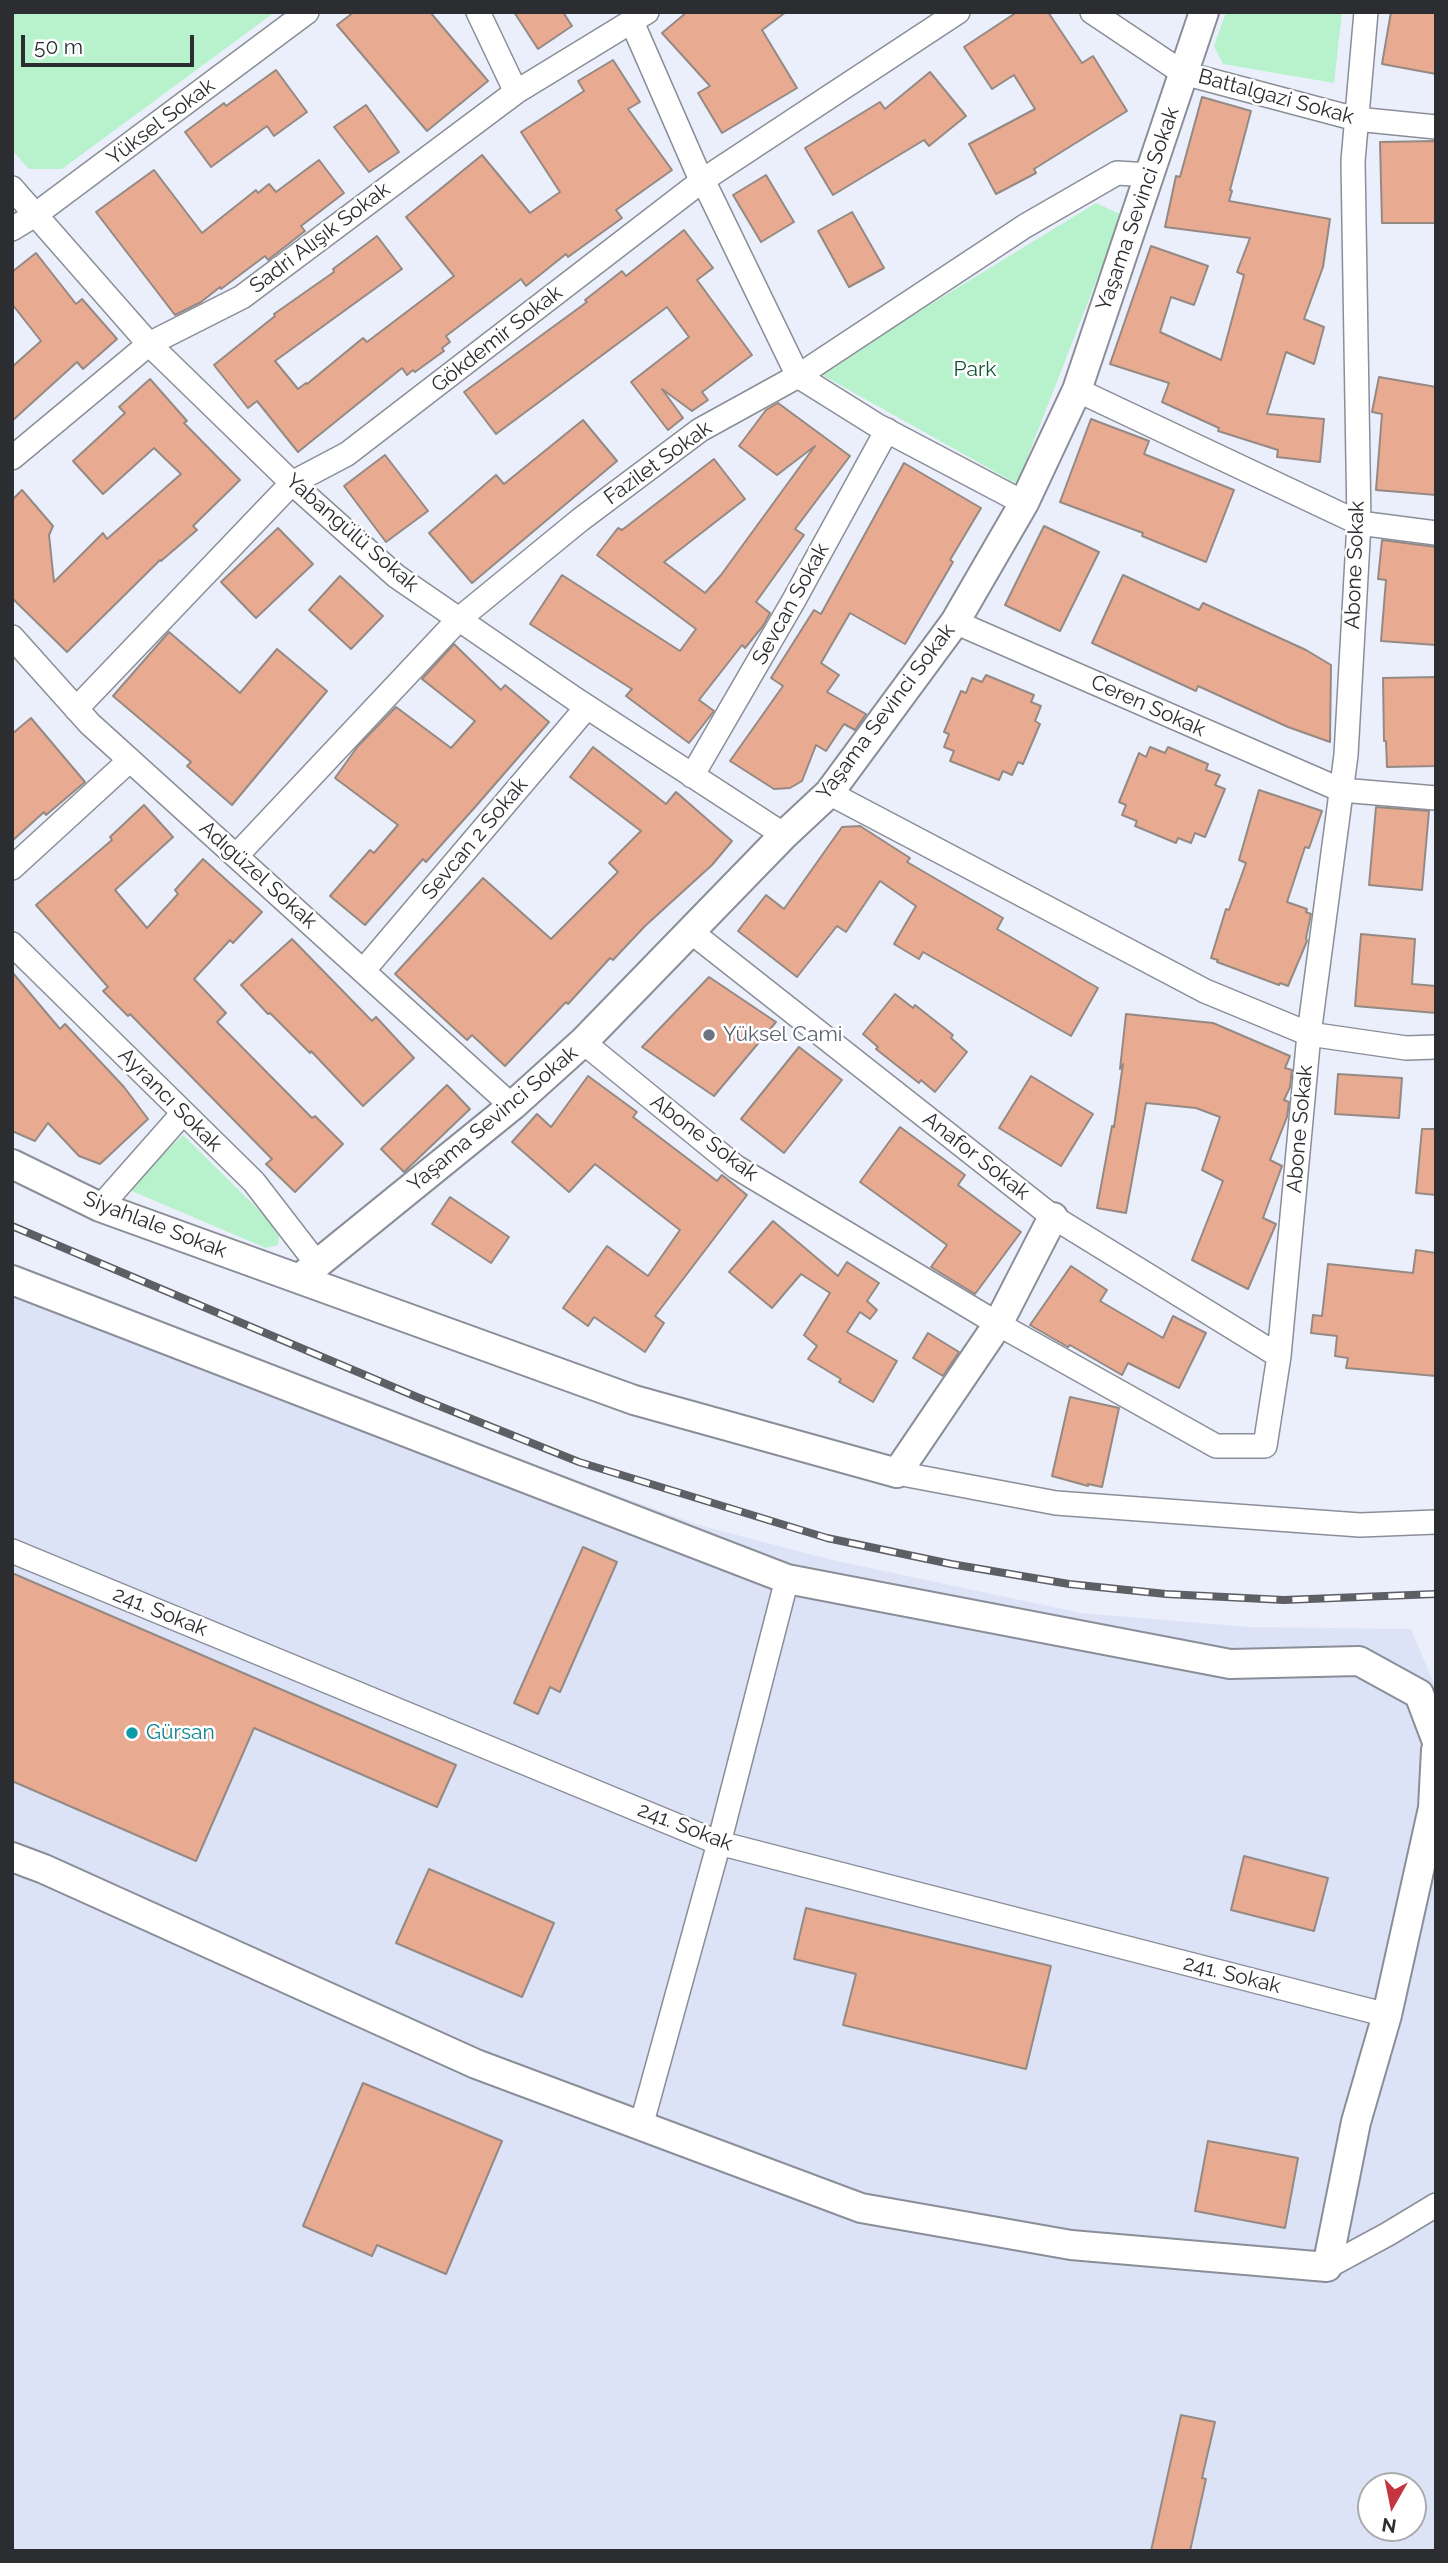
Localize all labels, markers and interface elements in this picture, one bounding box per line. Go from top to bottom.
scale bar [24,21,198,65]
text: 50 m [34,34,83,59]
street label: Battalgazi Sokak [1195,64,1357,130]
street label: Yüksel Sokak [102,73,220,171]
street label: Yaşama Sevinci Sokak [1091,104,1185,314]
street label: Sadri Alışık Sokak [245,177,395,299]
street label: Gökdemir Sokak [427,280,567,398]
park label: Park [954,357,996,383]
street label: Fazilet Sokak [599,416,717,510]
street label: Yabangülü Sokak [280,468,424,598]
street label: Abone Sokak [1340,500,1370,630]
street label: Sevcan Sokak [747,539,835,669]
street label: Yaşama Sevinci Sokak [812,619,960,805]
street label: Ceren Sokak [1087,670,1209,742]
street label: Sevcan 2 Sokak [417,773,533,905]
street label: Adıgüzel Sokak [194,816,322,934]
place label: Yüksel Cami [723,1022,842,1048]
marker: Yüksel Cami [701,1027,717,1043]
street label: Yaşama Sevinci Sokak [403,1041,583,1197]
street label: Ayrancı Sokak [113,1043,227,1157]
street label: Abone Sokak [1282,1064,1318,1194]
street label: Abone Sokak [645,1089,763,1187]
street label: Anafor Sokak [918,1107,1034,1205]
street label: Siyahlale Sokak [80,1186,230,1264]
street label: 241. Sokak [109,1582,211,1642]
place label: Gürsan [146,1720,215,1746]
marker: Gürsan [124,1725,140,1741]
street label: 241. Sokak [634,1797,736,1857]
street label: 241. Sokak [1181,1951,1283,1999]
north arrow [1357,2472,1427,2542]
text: N [1380,2514,1398,2538]

